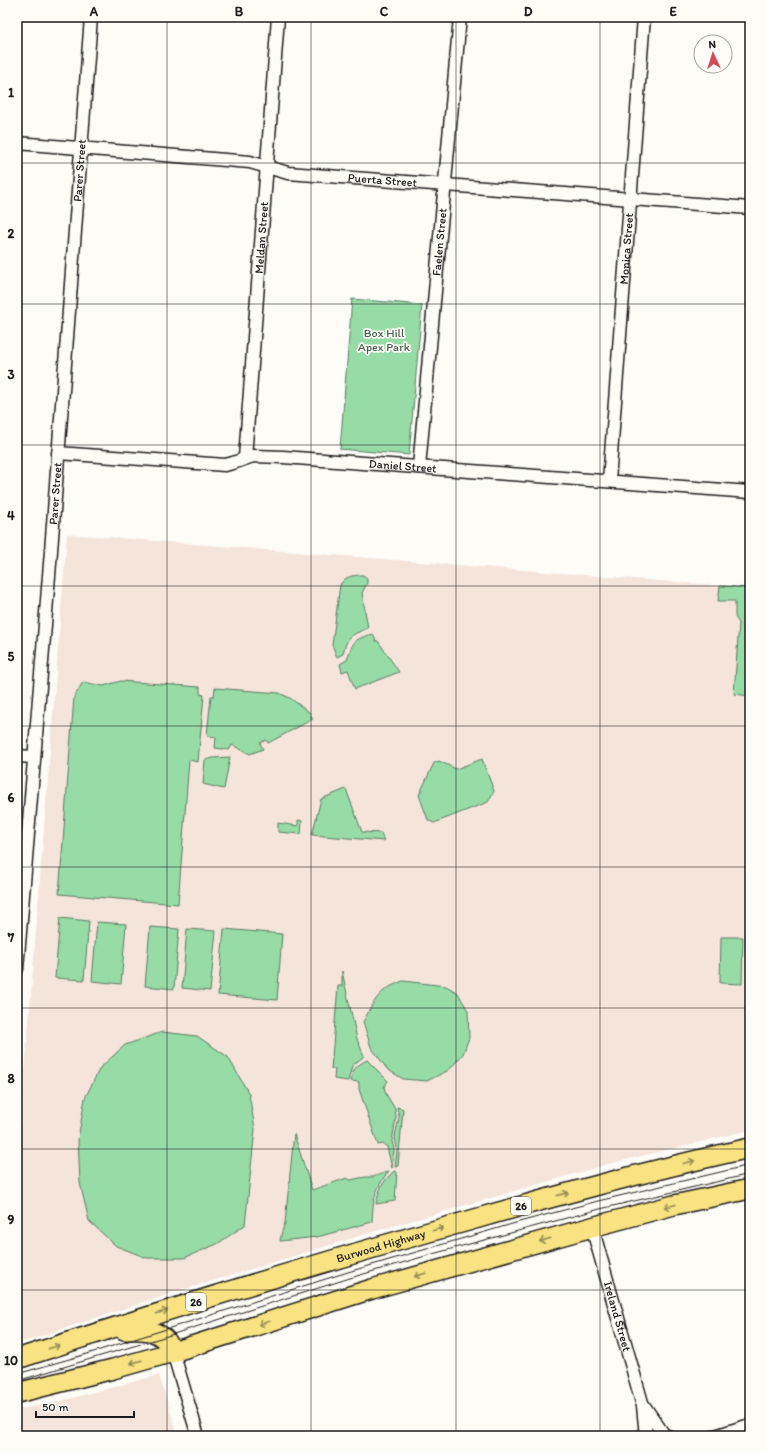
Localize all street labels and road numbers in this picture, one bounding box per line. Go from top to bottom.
street label: Parer Street [70,138,89,202]
street label: Puerta Street [347,171,418,190]
street label: Meldan Street [252,201,271,274]
street label: Faelen Street [429,207,450,276]
street label: Monica Street [617,212,636,285]
street label: Daniel Street [368,456,438,476]
street label: Parer Street [46,461,65,525]
road number: 26 [511,1197,531,1215]
street label: Burwood Highway [335,1226,427,1266]
street label: Ireland Street [601,1280,634,1354]
road number: 26 [186,1293,206,1311]

